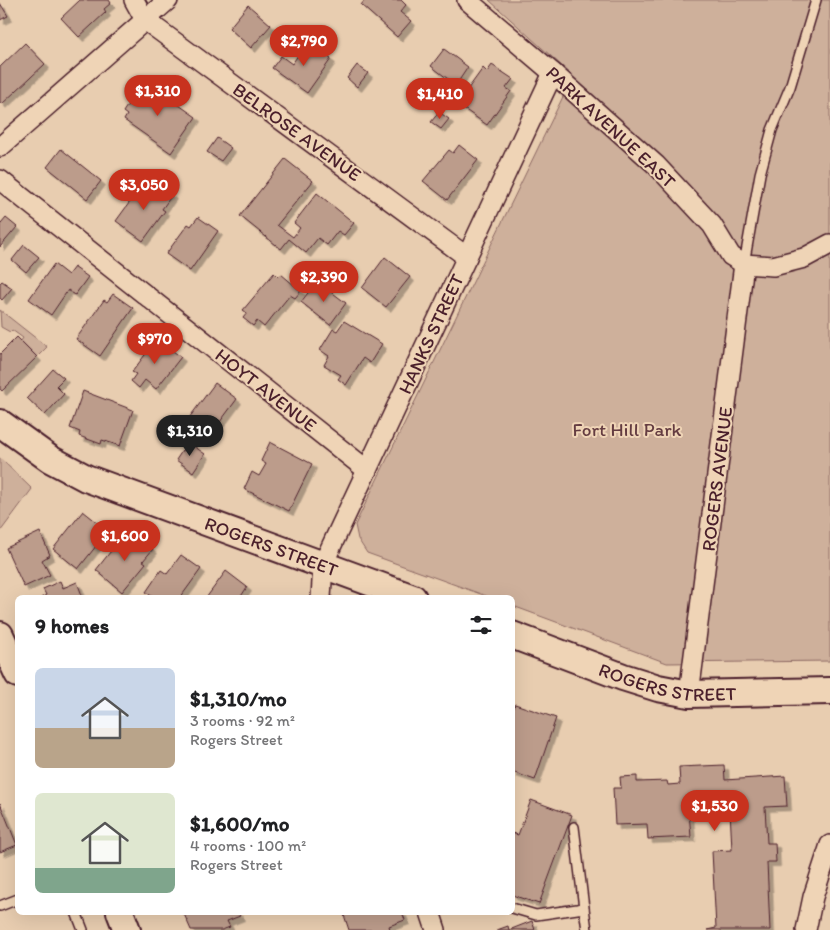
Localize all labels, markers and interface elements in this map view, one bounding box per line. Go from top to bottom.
pin: $2,790 [263,24,345,67]
text: $2,790 [281,31,327,50]
street label: PARK AVENUE EAST [541,61,681,193]
pin: $1,310 [117,74,199,117]
street label: BELROSE AVENUE [228,78,366,186]
pin: $1,410 [399,78,481,120]
text: $1,310 [135,81,181,100]
text: $1,410 [417,84,463,103]
pin: $3,050 [103,168,185,211]
text: $3,050 [120,175,168,194]
pin: $2,390 [283,260,365,303]
text: $2,390 [300,267,348,286]
street label: HANKS STREET [393,270,469,398]
pin: $970 [125,322,185,365]
text: $970 [138,329,172,348]
street label: HOYT AVENUE [211,343,322,437]
street label: ROGERS AVENUE [697,405,737,553]
pin: $1,310 [149,414,231,457]
park label: Fort Hill Park [573,418,682,441]
text: $1,310 [167,421,213,440]
street label: ROGERS STREET [202,511,342,581]
pin: $1,600 [84,520,166,562]
text: $1,600 [101,526,149,545]
icon: filters [467,611,495,639]
text: 9 homes [35,613,109,638]
street label: ROGERS STREET [596,657,737,706]
text: $1,310/mo [190,686,287,711]
icon: home [75,688,135,748]
text: 3 rooms · 92 m² [190,711,295,730]
text: Rogers Street [190,730,283,749]
pin: $1,530 [674,790,756,832]
text: $1,530 [692,796,738,815]
text: $1,600/mo [190,811,290,836]
icon: home [75,813,135,873]
text: 4 rooms · 100 m² [190,836,306,855]
text: Rogers Street [190,855,283,874]

